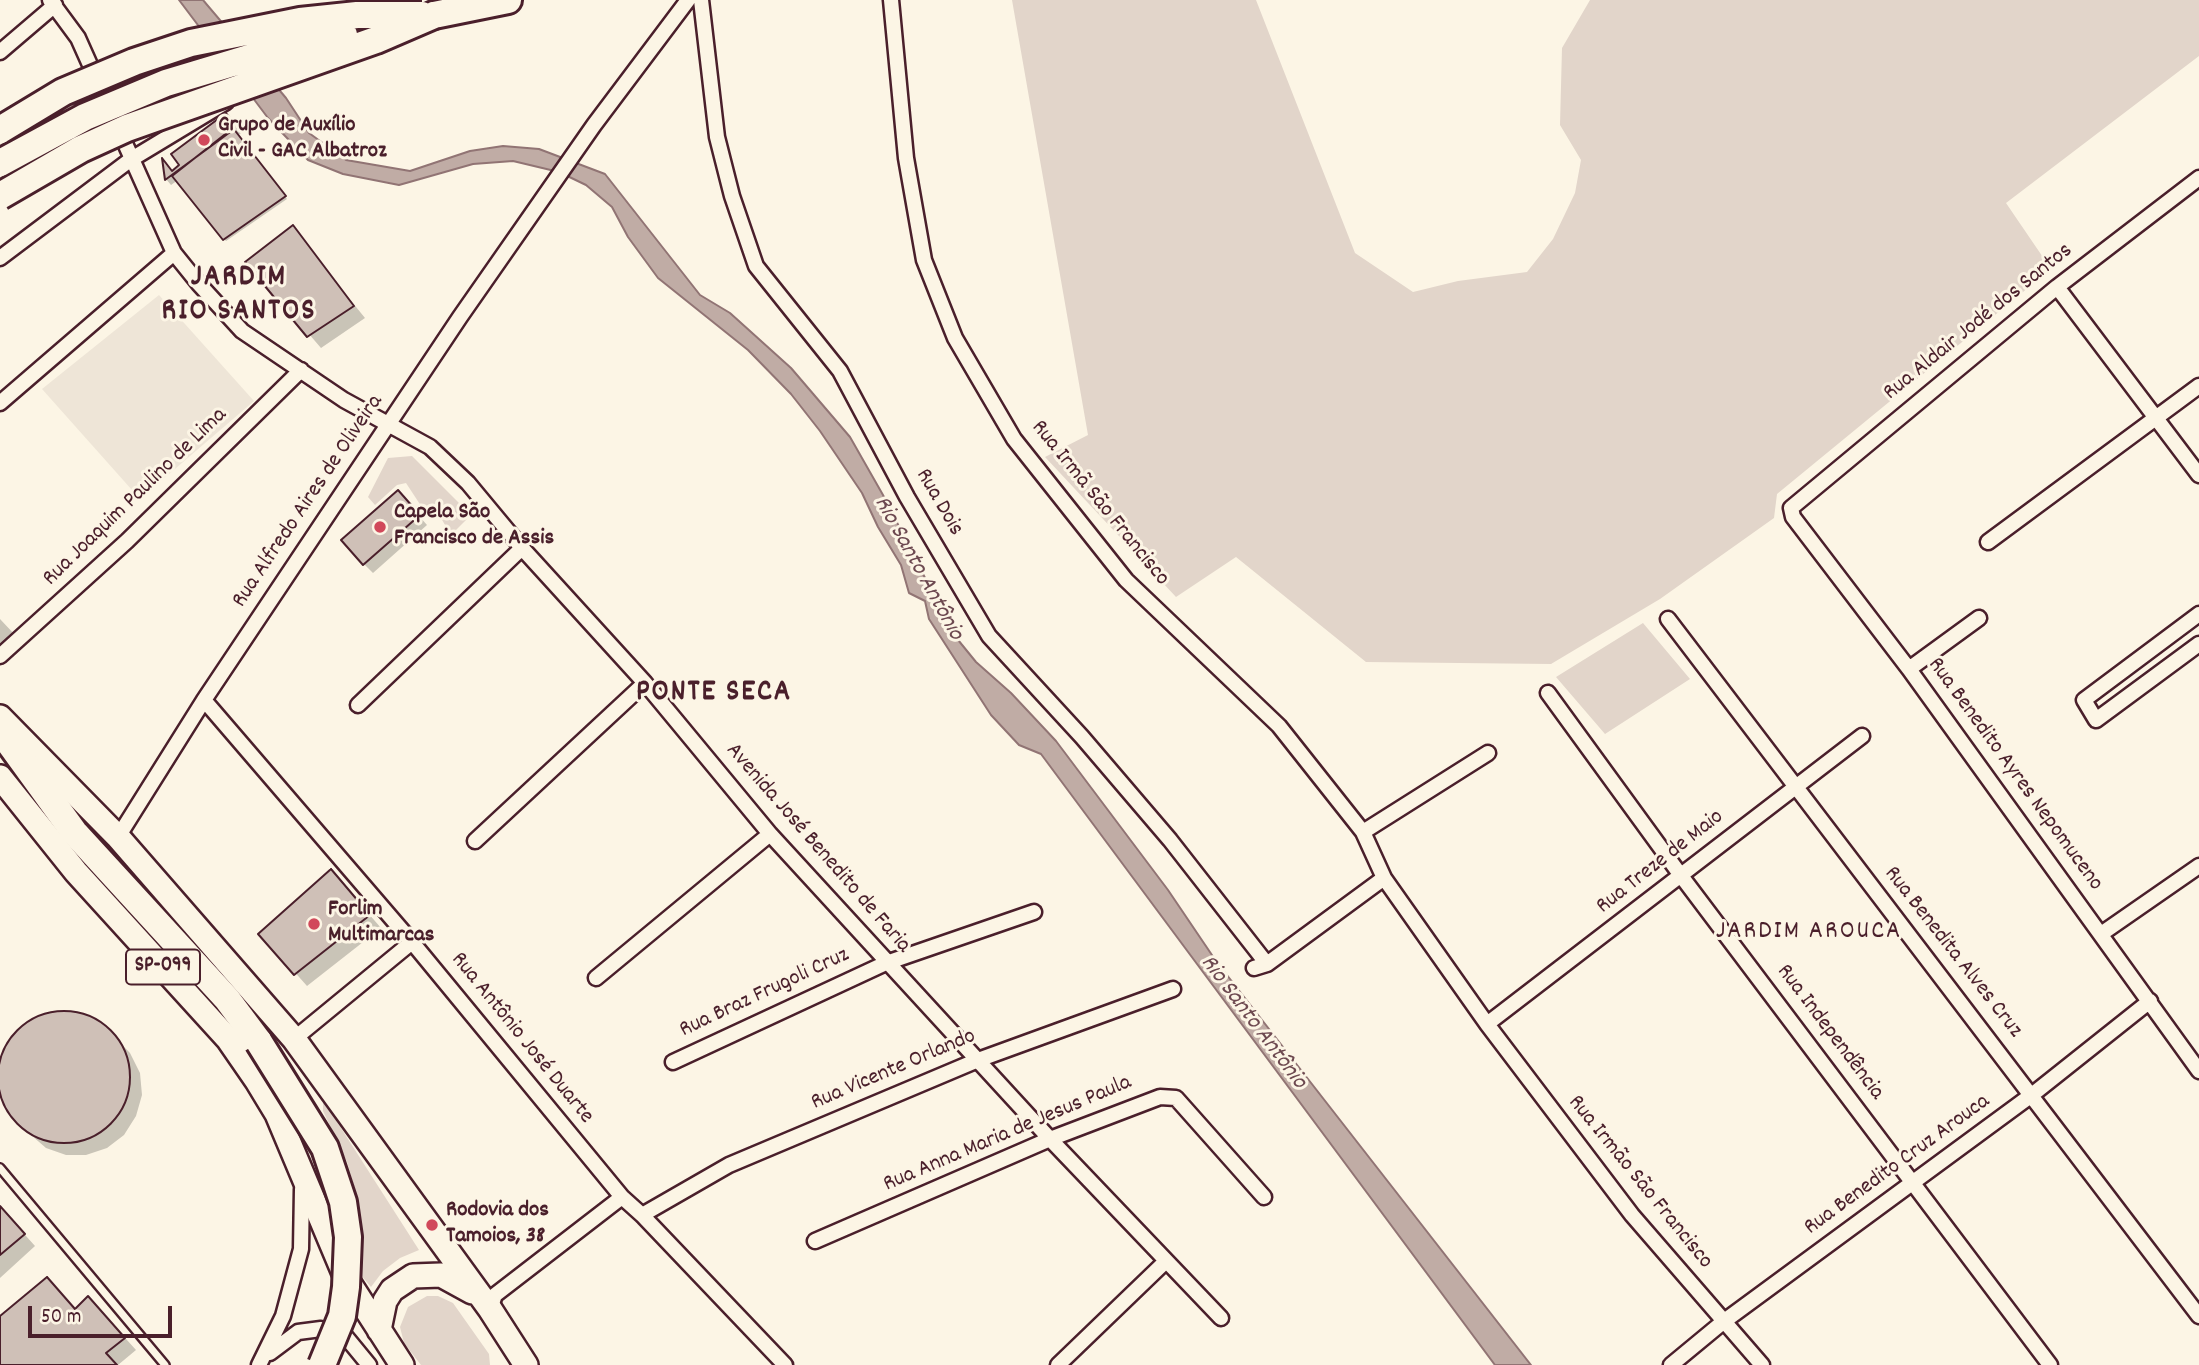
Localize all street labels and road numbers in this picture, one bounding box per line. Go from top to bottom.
street label: Rua Aldair Jodé dos Santos [1879,238,2079,408]
street label: Rua Alfredo Aires de Oliveira [227,390,391,614]
street label: Rua Joaquim Paulino de Lima [38,403,234,593]
street label: Rua Irmã São Francisco [1024,416,1174,592]
street label: Rua Dois [908,464,968,542]
street label: Rua Benedito Ayres Nepomuceno [1920,653,2108,897]
street label: Avenida José Benedito de Faria [718,738,916,960]
street label: Rua Treze de Maio [1592,805,1730,921]
street label: Rua Benedita Alves Cruz [1877,862,2027,1044]
street label: Rua Braz Frugoli Cruz [676,943,854,1045]
street label: Rua Antônio José Duarte [443,948,599,1130]
road number: SP-099 [126,950,200,984]
street label: Rua Independência [1769,960,1889,1106]
street label: Rua Vicente Orlando [808,1024,980,1118]
street label: Rua Anna Maria de Jesus Paula [880,1070,1136,1200]
street label: Rua Benedito Cruz Arouca [1800,1089,1996,1243]
street label: Rua Irmão São Francisco [1560,1091,1718,1275]

